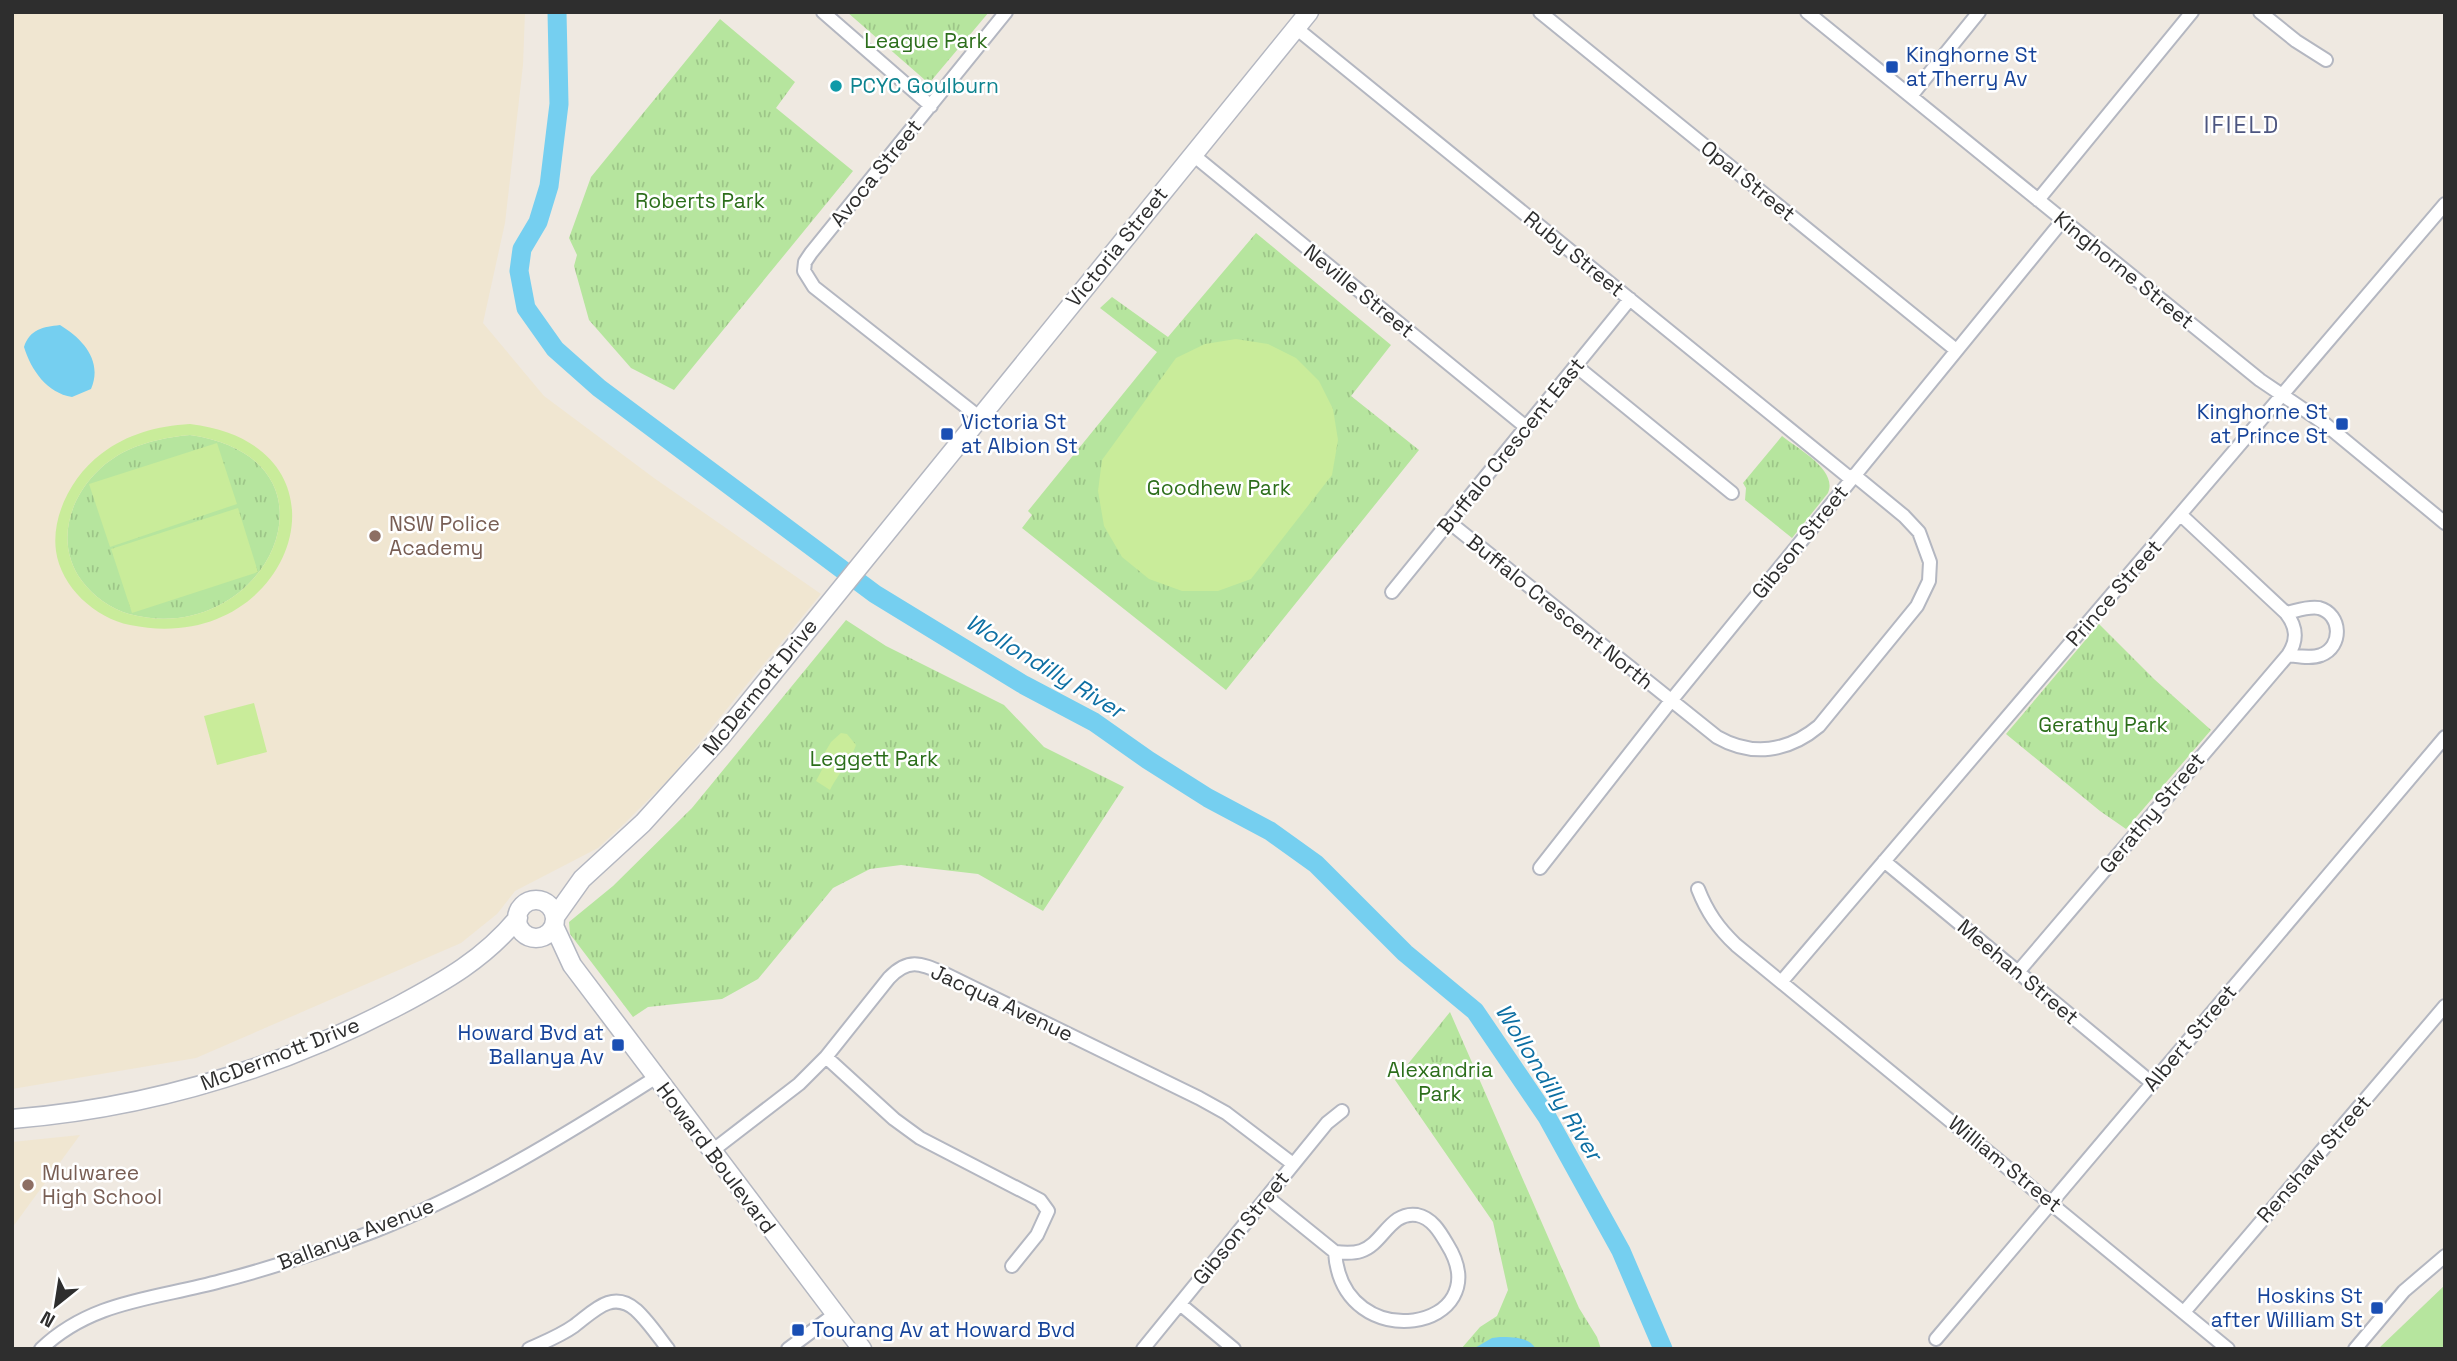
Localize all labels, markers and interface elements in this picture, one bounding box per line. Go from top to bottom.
park label: League Park [864,27,988,54]
place label: Kinghorne St at Therry Av [1906,41,2037,92]
marker: Kinghorne St at Therry Av [1884,59,1900,75]
place label: PCYC Goulburn [850,72,999,99]
marker: PCYC Goulburn [828,78,844,94]
district label: IFIELD [2204,110,2280,140]
street label: Avoca Street [824,113,927,232]
street label: Opal Street [1695,134,1801,227]
street label: Victoria Street [1060,181,1173,312]
park label: Roberts Park [635,187,765,214]
street label: Ruby Street [1518,205,1630,303]
street label: Kinghorne Street [2049,205,2200,335]
street label: Neville Street [1298,238,1420,343]
street label: Buffalo Crescent East [1431,352,1590,540]
place label: Kinghorne St at Prince St [2197,398,2328,449]
place label: Victoria St at Albion St [961,408,1078,459]
marker: Kinghorne St at Prince St [2334,416,2350,432]
marker: Victoria St at Albion St [939,426,955,442]
park label: Goodhew Park [1147,474,1291,501]
street label: Gibson Street [1745,479,1854,604]
place label: NSW Police Academy [389,510,500,561]
marker: NSW Police Academy [367,528,383,544]
street label: Buffalo Crescent North [1461,528,1659,695]
street label: Prince Street [2060,534,2167,652]
water label: Wollondilly River [960,607,1132,726]
street label: McDermott Drive [696,613,823,761]
park label: Gerathy Park [2038,711,2168,738]
park label: Leggett Park [810,745,938,772]
street label: Gerathy Street [2093,747,2210,879]
street label: Meehan Street [1952,913,2085,1030]
street label: Jacqua Avenue [927,958,1078,1047]
street label: Albert Street [2137,979,2242,1097]
water label: Wollondilly River [1489,998,1611,1168]
street label: McDermott Drive [196,1011,363,1096]
place label: Howard Bvd at Ballanya Av [458,1019,604,1070]
marker: Howard Bvd at Ballanya Av [610,1037,626,1053]
park label: Alexandria Park [1387,1056,1493,1107]
street label: Howard Boulevard [651,1077,782,1239]
street label: Renshaw Street [2251,1089,2377,1228]
street label: William Street [1943,1109,2068,1218]
place label: Mulwaree High School [42,1159,162,1210]
street label: Gibson Street [1186,1165,1295,1290]
marker: Mulwaree High School [20,1177,36,1193]
street label: Ballanya Avenue [274,1191,438,1276]
north arrow [21,1270,91,1340]
place label: Hoskins St after William St [2211,1282,2363,1333]
marker: Hoskins St after William St [2369,1300,2385,1316]
text: N [36,1305,60,1333]
place label: Tourang Av at Howard Bvd [812,1316,1075,1343]
marker: Tourang Av at Howard Bvd [790,1322,806,1338]

